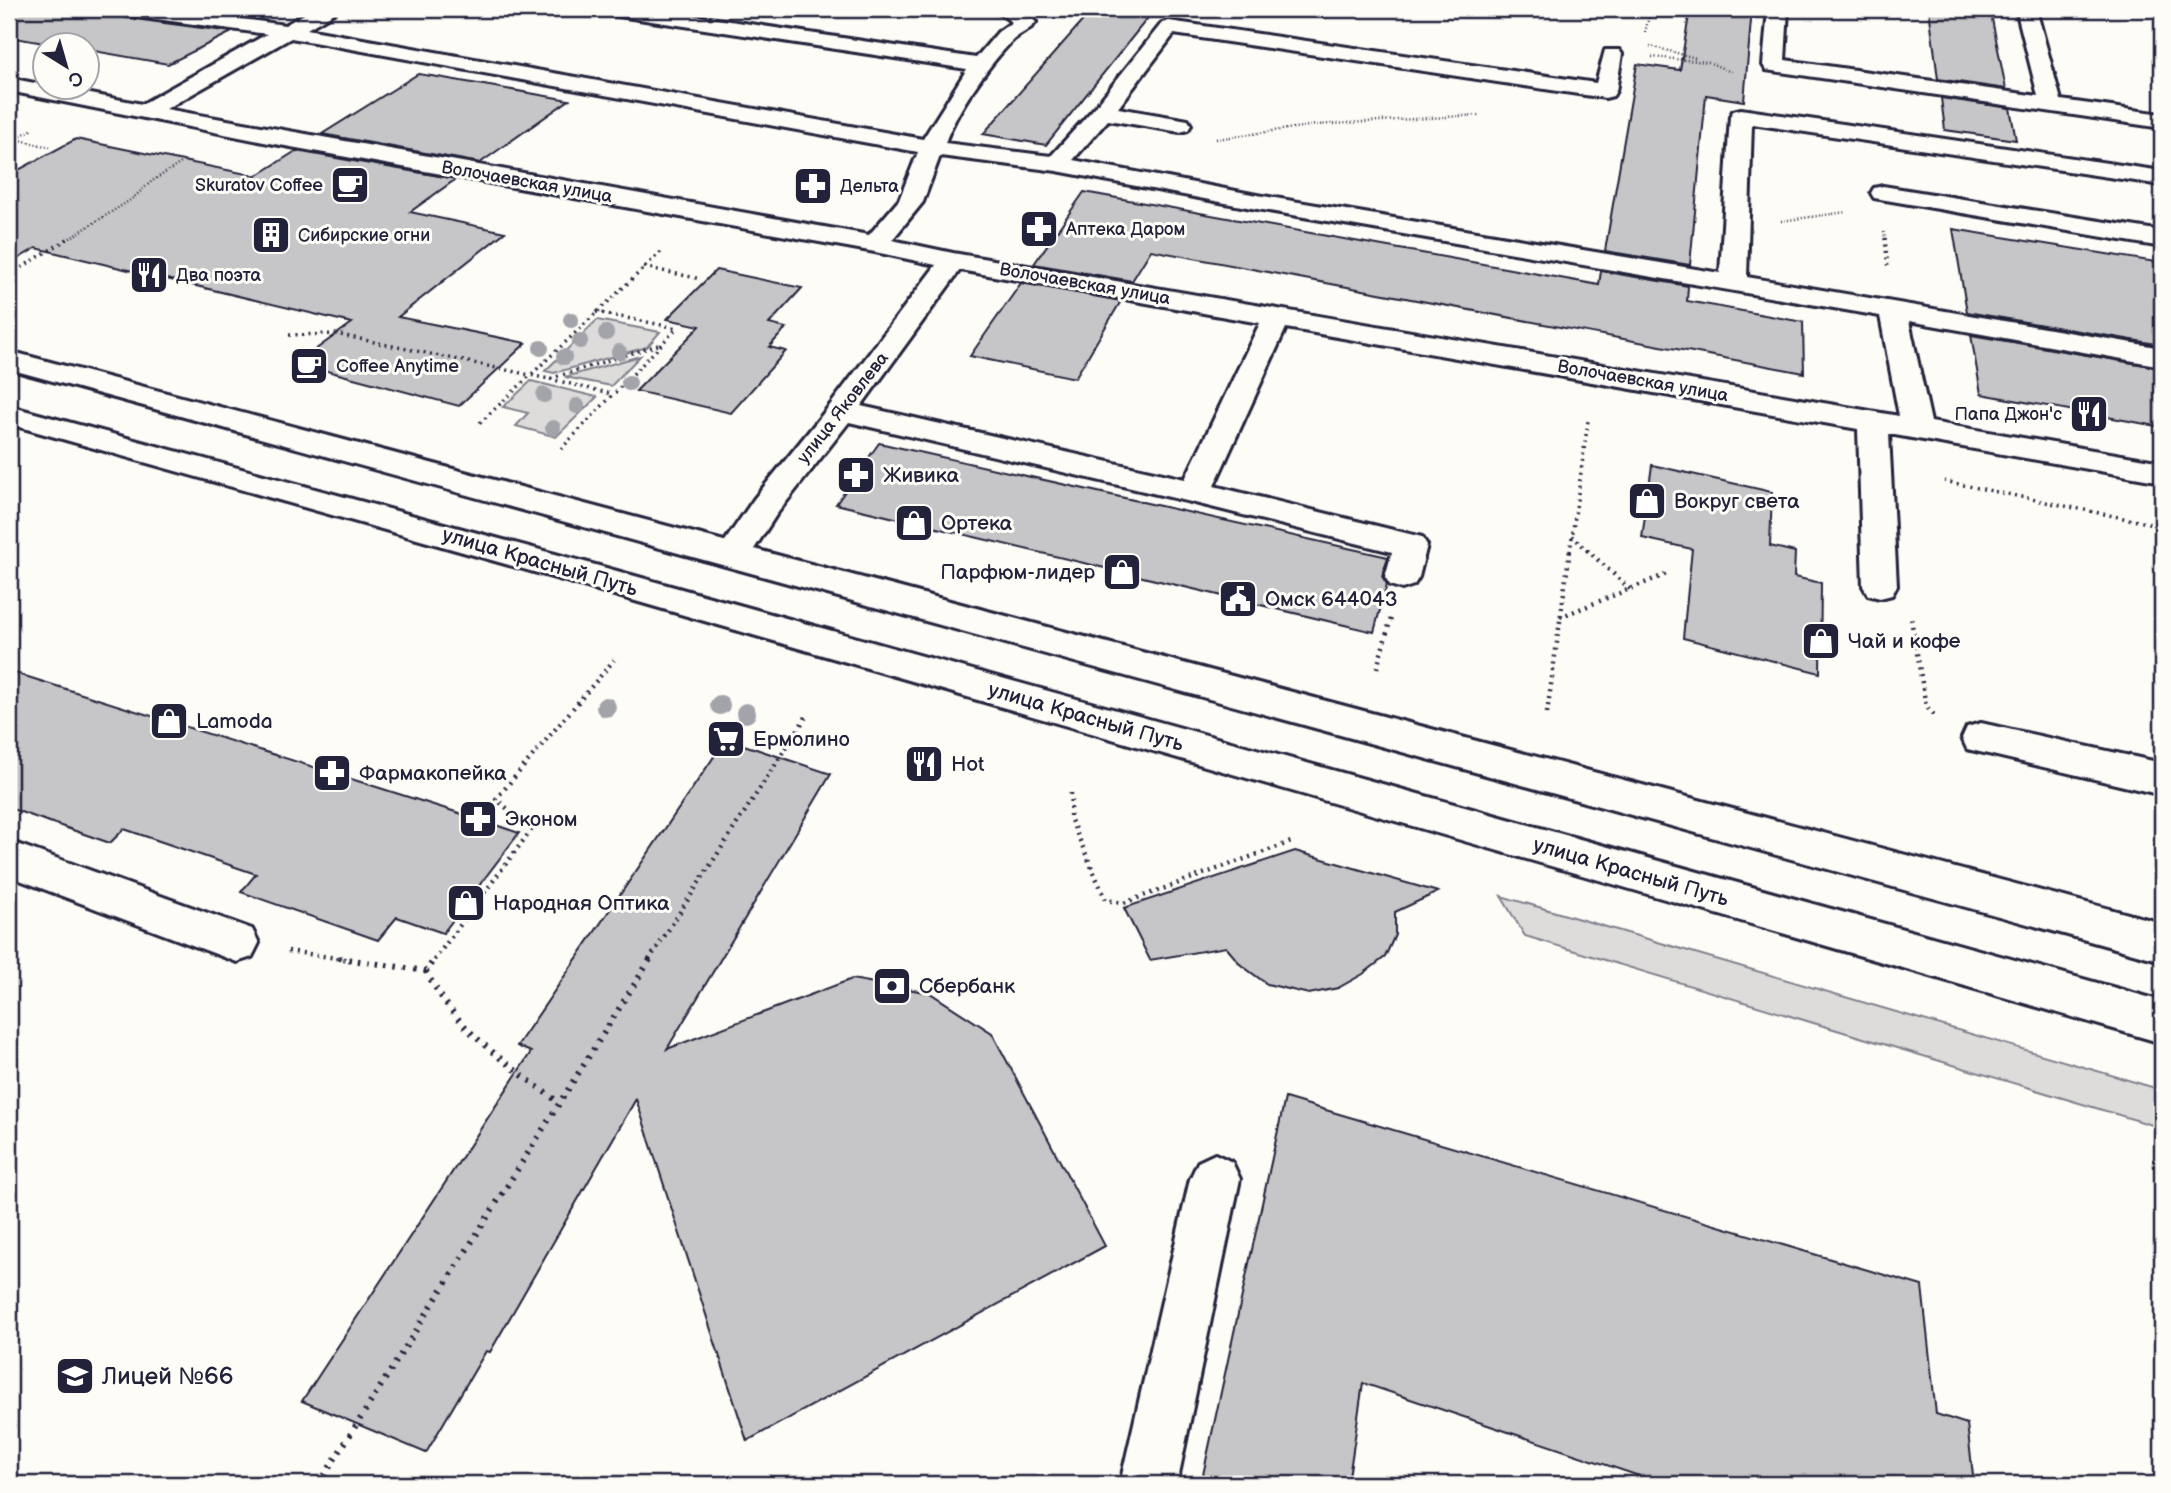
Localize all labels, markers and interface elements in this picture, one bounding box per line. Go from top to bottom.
north arrow [32,32,102,102]
text: С [63,65,88,92]
street label: Волочаевская улица [440,157,614,207]
cafe icon: Skuratov Coffee [329,164,371,206]
pharmacy icon: Дельта [792,165,834,207]
place label: Skuratov Coffee [195,175,323,196]
place label: Дельта [840,176,899,197]
pharmacy icon: Аптека Даром [1018,208,1060,250]
building icon: Сибирские огни [250,214,292,256]
place label: Аптека Даром [1065,219,1185,240]
place label: Сибирские огни [298,225,430,246]
restaurant icon: Два поэта [128,254,170,296]
street label: Волочаевская улица [998,259,1172,309]
place label: Два поэта [176,265,261,286]
cafe icon: Coffee Anytime [288,345,330,387]
street label: улица Яковлева [793,348,893,468]
place label: Coffee Anytime [336,356,459,377]
street label: Волочаевская улица [1556,356,1730,406]
restaurant icon: Папа Джон'с [2068,393,2110,435]
place label: Папа Джон'с [1955,404,2062,425]
pharmacy icon: Живика [835,454,877,496]
place label: Живика [883,463,960,488]
shop icon: Вокруг света [1626,480,1668,522]
place label: Вокруг света [1674,489,1800,514]
shop icon: Ортека [893,502,935,544]
place label: Ортека [941,511,1013,536]
street label: улица Красный Путь [439,522,641,602]
shop icon: Парфюм-лидер [1101,551,1143,593]
place label: Парфюм-лидер [940,560,1095,585]
public building icon: Омск 644043 [1217,578,1259,620]
place label: Омск 644043 [1265,587,1398,612]
shop icon: Чай и кофе [1800,620,1842,662]
place label: Чай и кофе [1848,629,1961,654]
street label: улица Красный Путь [985,677,1187,757]
shop icon: Lamoda [148,700,190,742]
place label: Lamoda [196,709,273,734]
supermarket icon: Ермолино [705,718,747,760]
place label: Ермолино [753,727,850,752]
restaurant icon: Hot [903,743,945,785]
pharmacy icon: Фармакопейка [311,752,353,794]
place label: Hot [951,752,985,777]
place label: Фармакопейка [359,761,507,786]
pharmacy icon: Эконом [457,798,499,840]
place label: Эконом [505,807,578,832]
street label: улица Красный Путь [1530,832,1732,912]
shop icon: Народная Оптика [445,882,487,924]
place label: Народная Оптика [493,891,670,916]
bank icon: Сбербанк [871,965,913,1007]
place label: Сбербанк [919,974,1015,999]
school or university icon: Лицей №66 [54,1355,96,1397]
place label: Лицей №66 [101,1362,233,1391]

